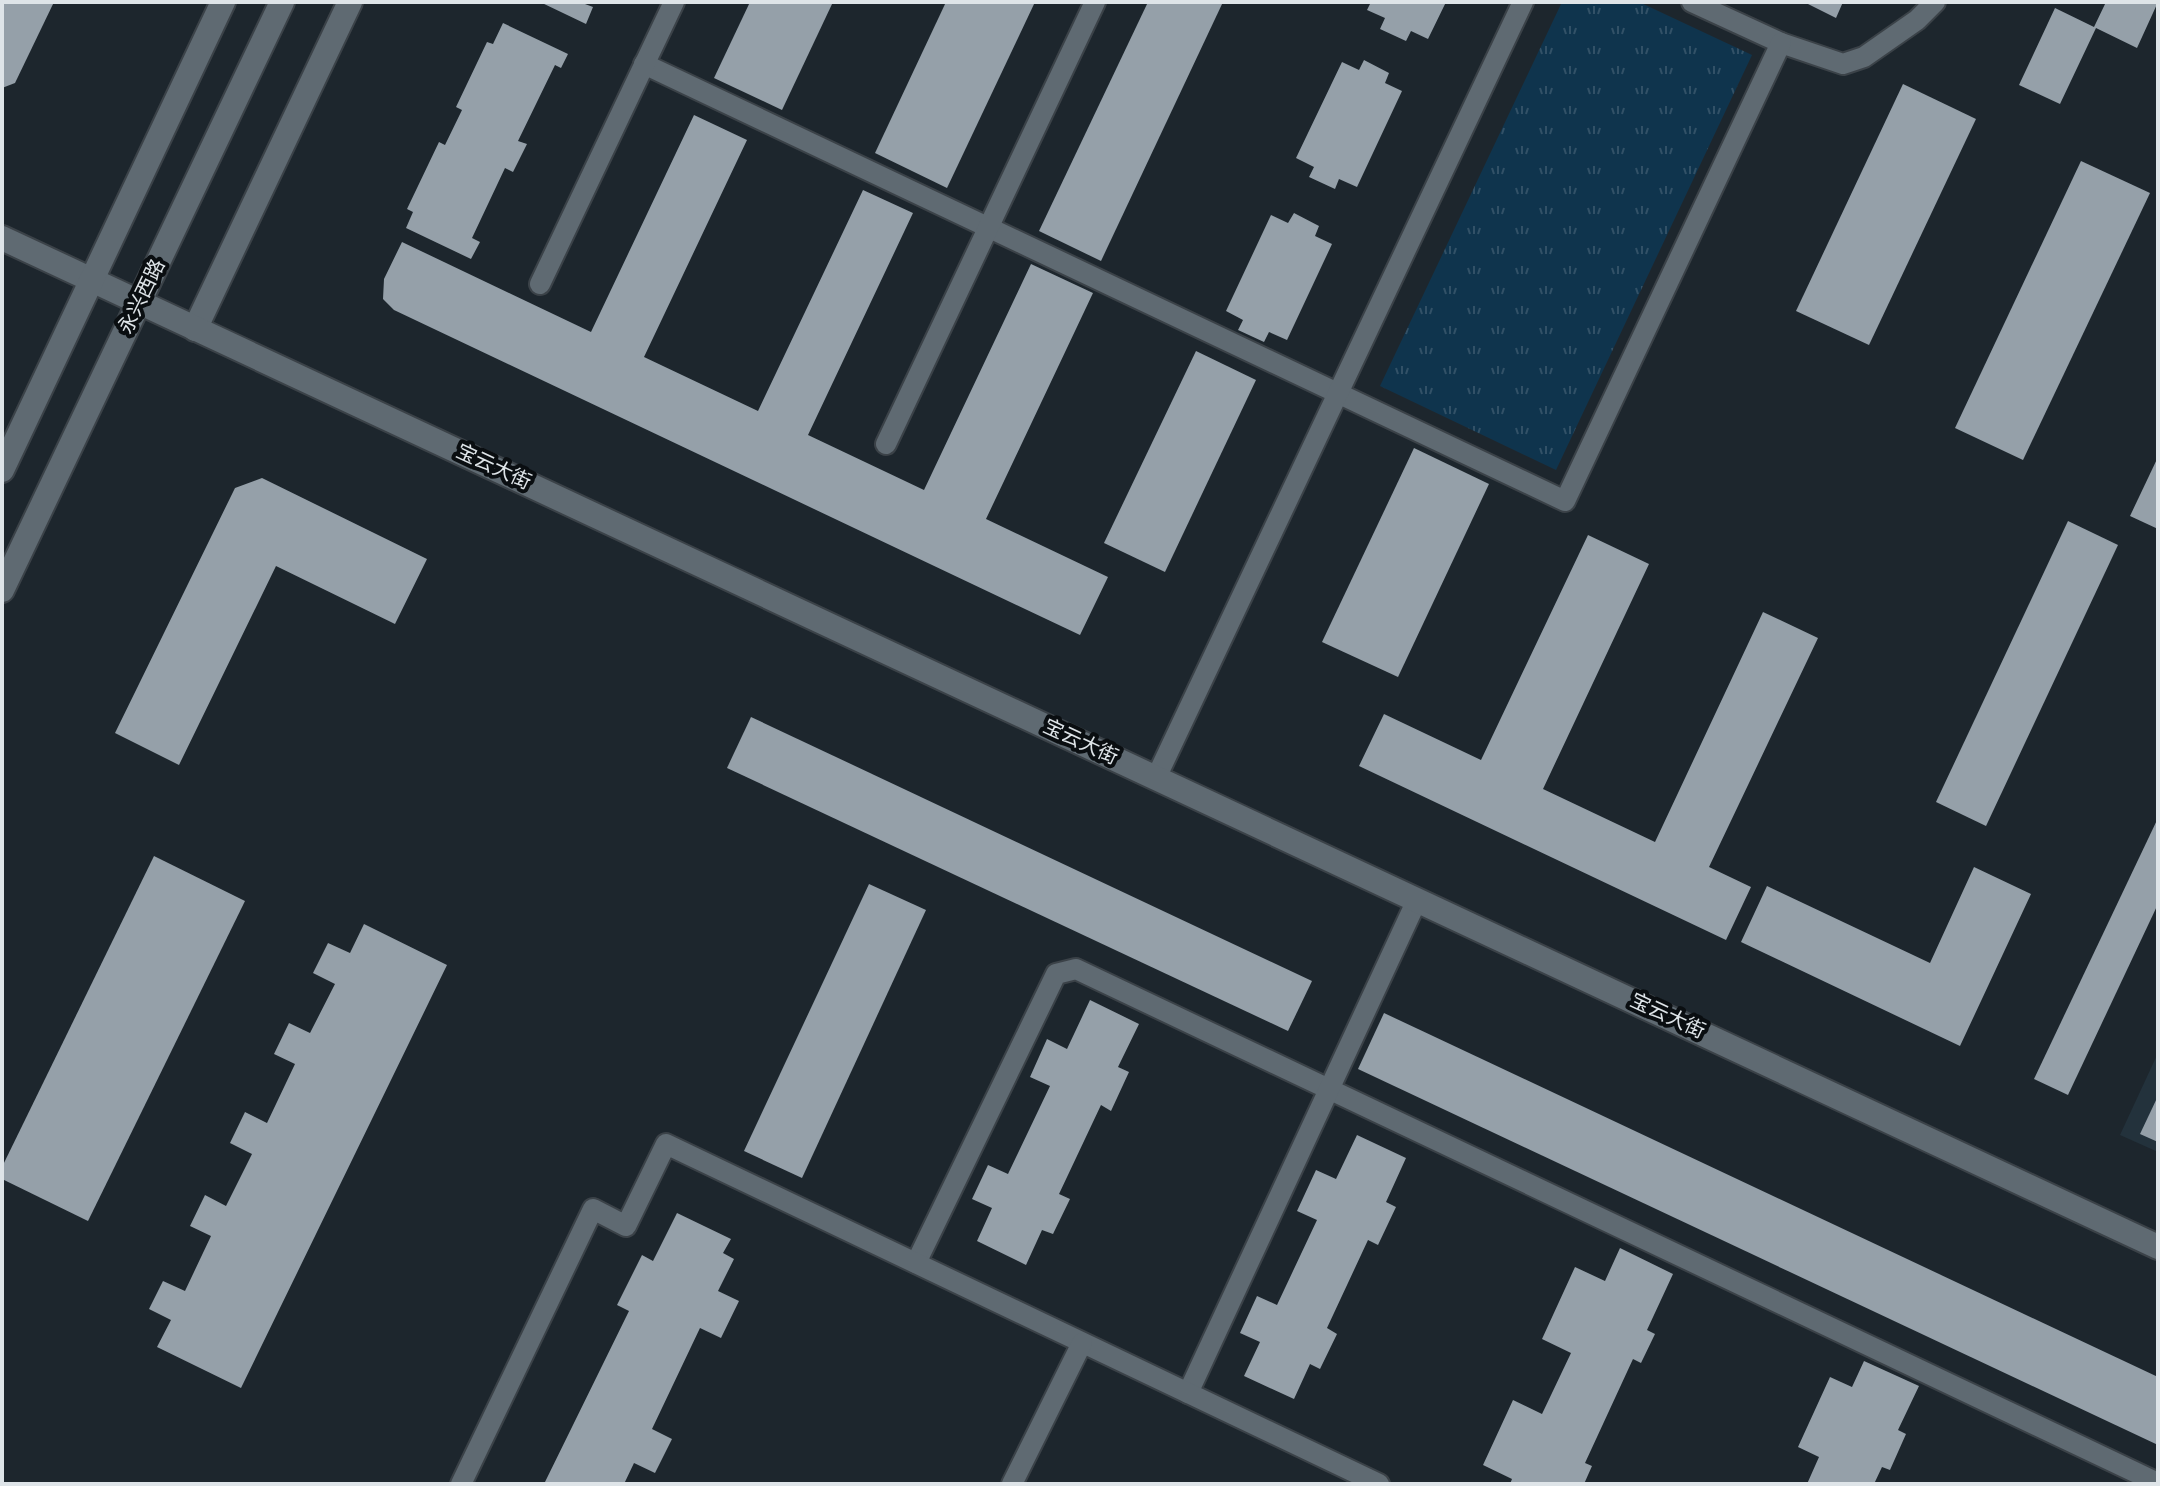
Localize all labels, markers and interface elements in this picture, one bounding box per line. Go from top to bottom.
street label: 永兴西路 [114,255,172,339]
street label: 宝云大街 [451,439,535,497]
street label: 宝云大街 [1038,714,1122,772]
street label: 宝云大街 [1625,988,1709,1046]

